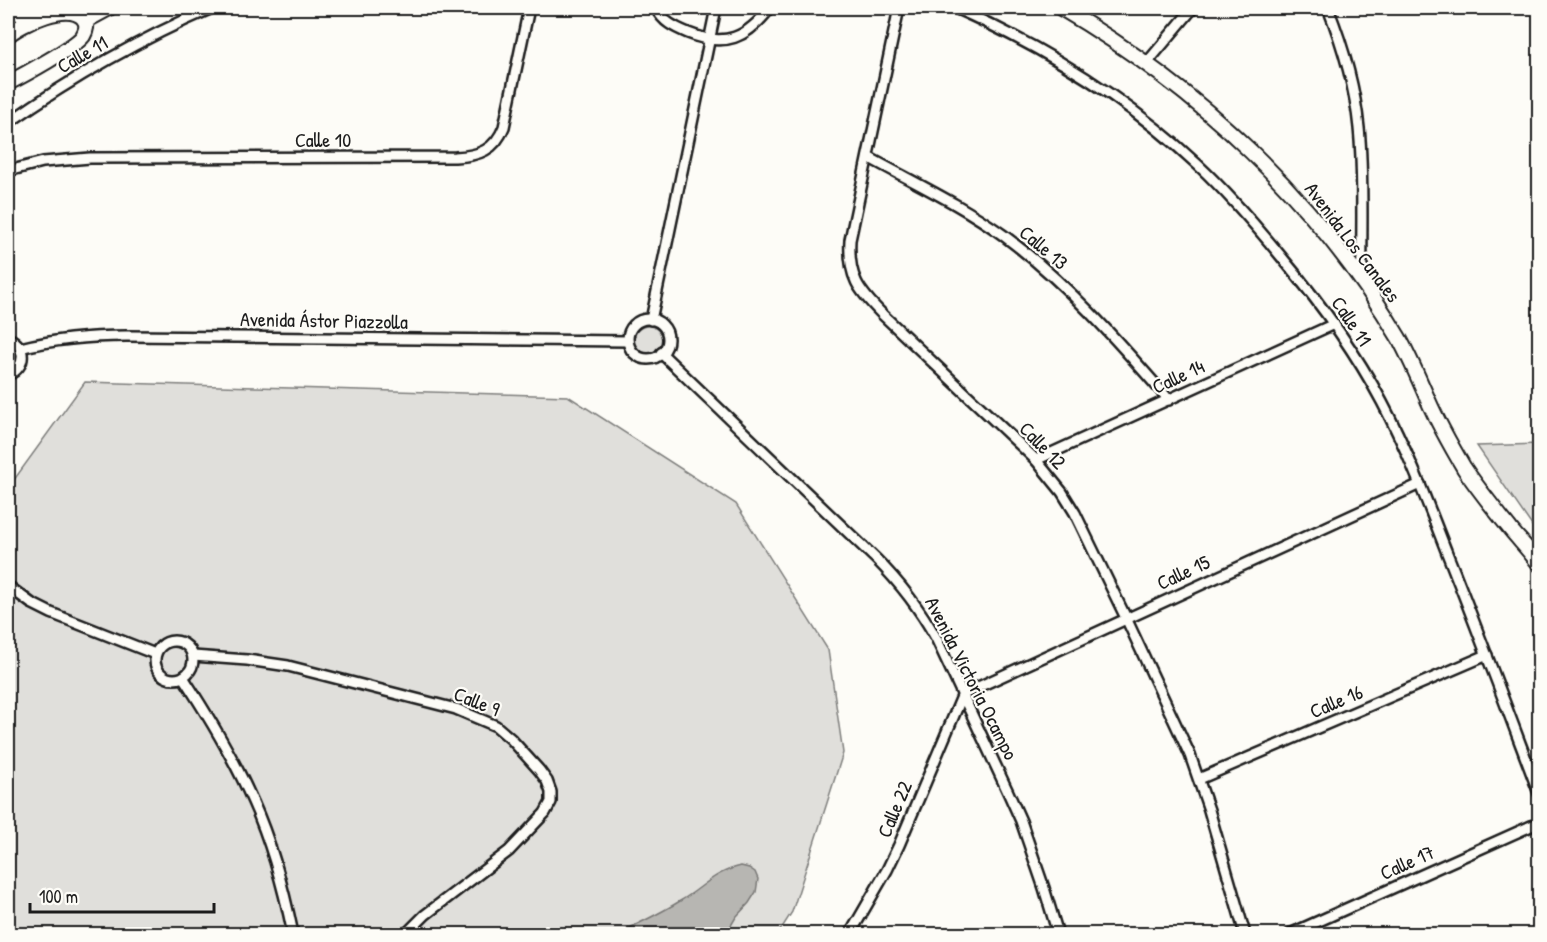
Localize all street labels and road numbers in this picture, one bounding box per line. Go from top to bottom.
street label: Calle 11 [52,29,112,79]
street label: Calle 10 [295,126,351,153]
street label: Avenida Los Canales [1299,176,1407,308]
street label: Calle 13 [1014,219,1074,275]
street label: Calle 11 [1326,291,1378,351]
street label: Avenida Ástor Piazzolla [240,305,408,335]
street label: Calle 14 [1147,352,1209,400]
street label: Calle 12 [1014,415,1073,475]
street label: Calle 15 [1152,548,1214,596]
street label: Avenida Victoria Ocampo [919,592,1025,764]
street label: Calle 16 [1305,678,1367,724]
street label: Calle 9 [450,680,504,722]
street label: Calle 22 [870,776,918,841]
street label: Calle 17 [1375,838,1439,886]

